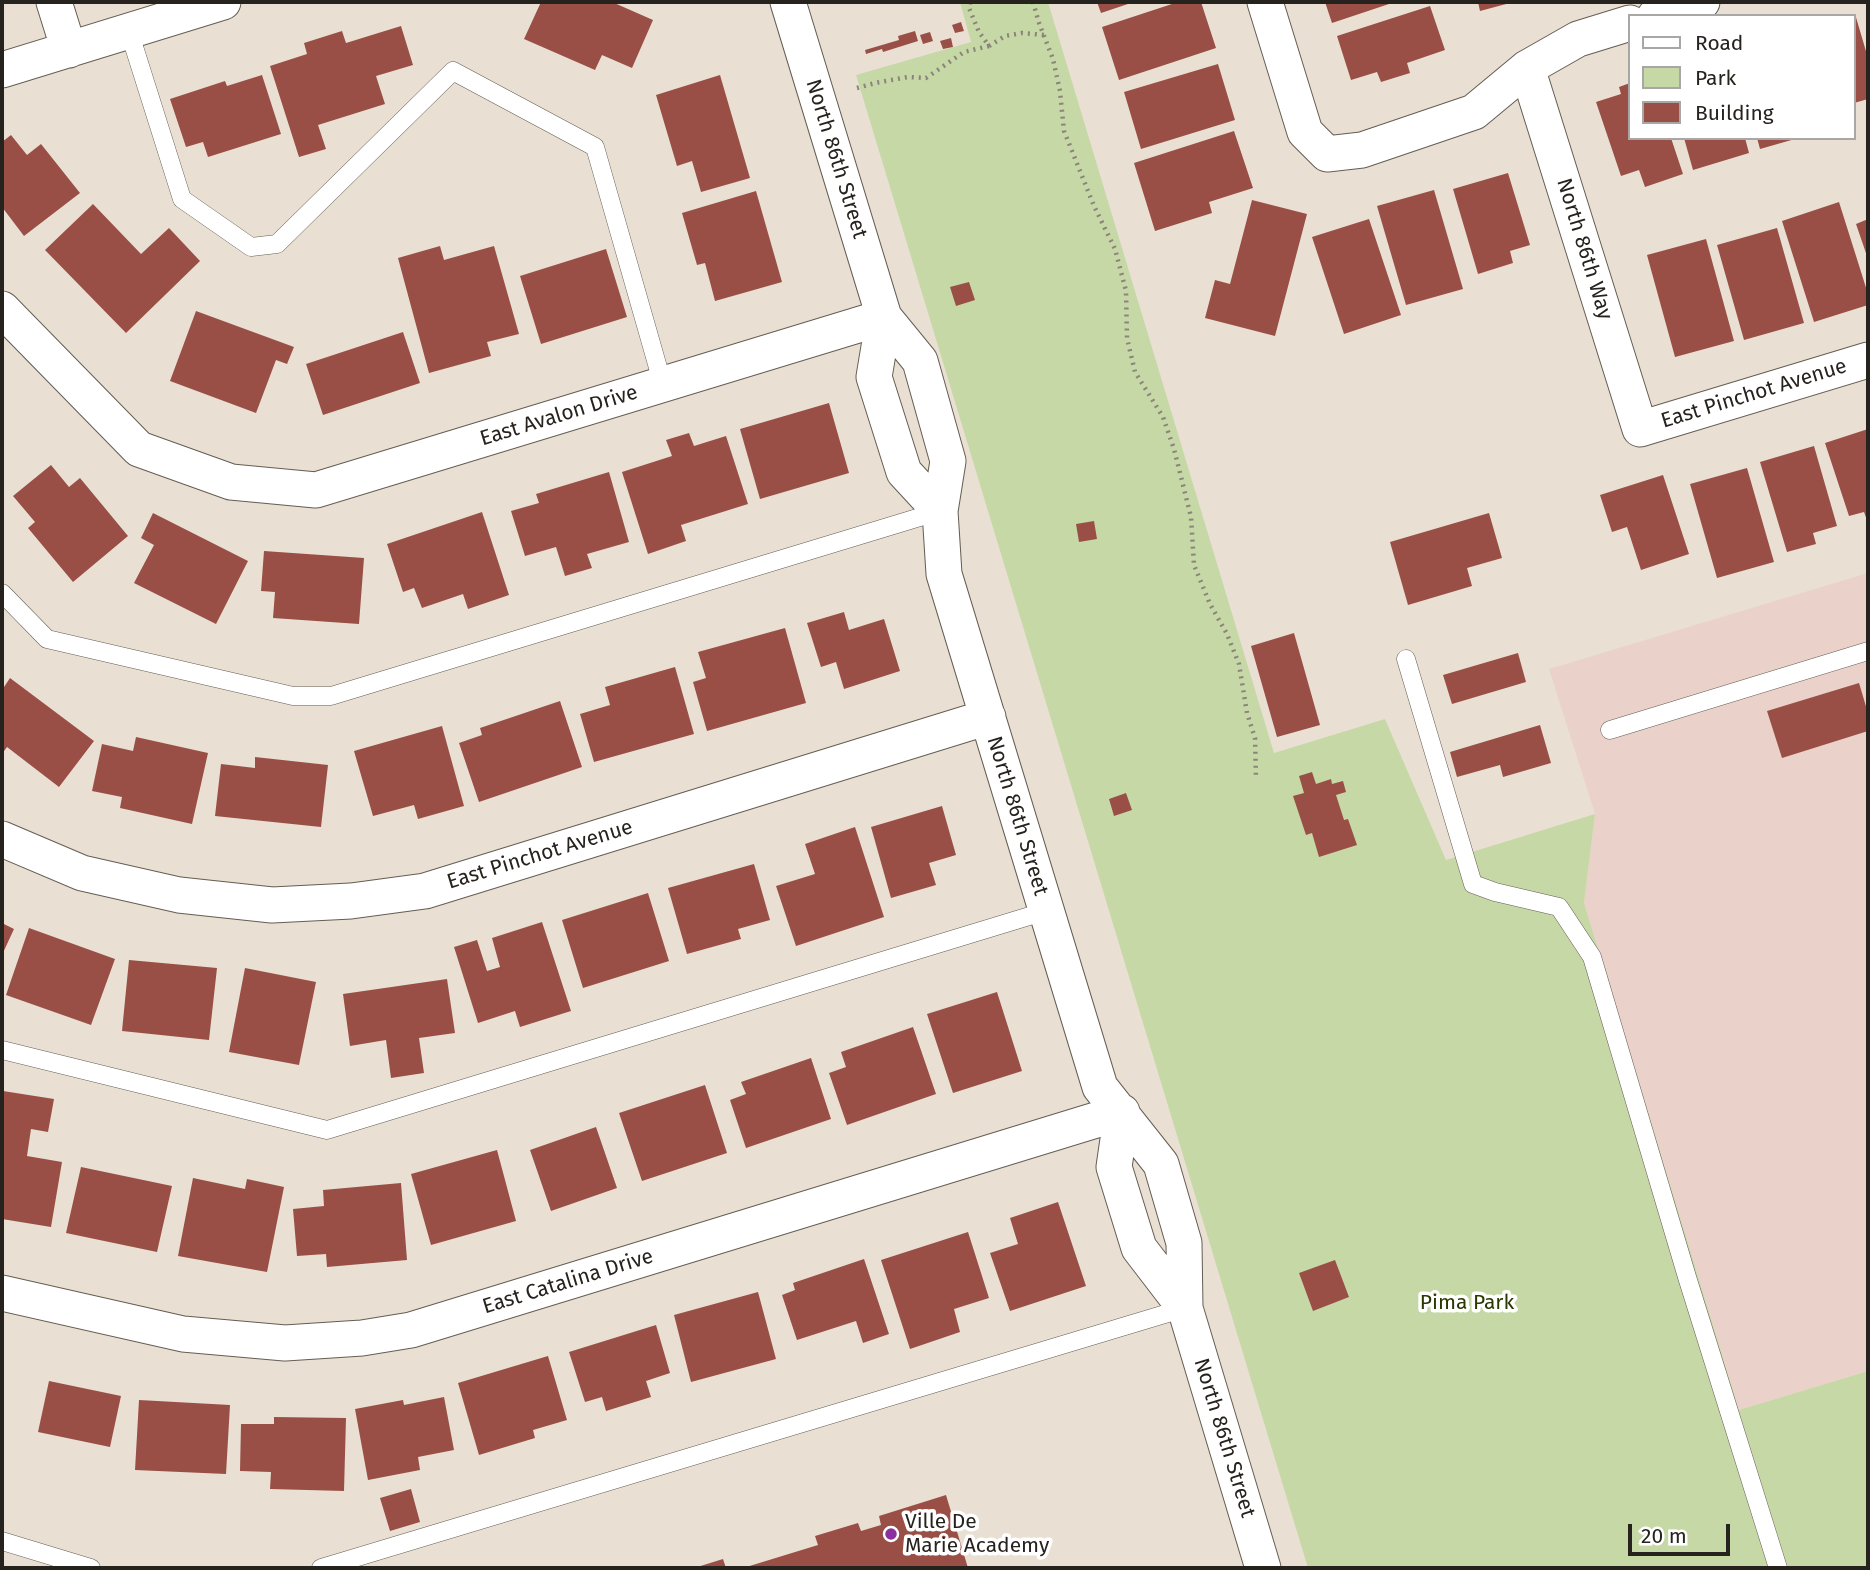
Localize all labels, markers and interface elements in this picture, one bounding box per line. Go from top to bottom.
legend [1629,14,1856,140]
text: Road [1695,30,1743,56]
text: Park [1695,65,1736,91]
street label: North 86th Street [800,76,872,242]
text: Building [1695,100,1774,126]
street label: North 86th Way [1551,175,1617,323]
street label: East Pinchot Avenue [1658,354,1850,434]
street label: East Avalon Drive [477,380,641,452]
street label: North 86th Street [981,733,1053,899]
street label: East Pinchot Avenue [444,815,636,895]
street label: East Catalina Drive [479,1244,657,1320]
park label: Pima Park [1420,1290,1514,1316]
street label: North 86th Street [1188,1355,1260,1521]
place label: Ville De Marie Academy [905,1509,1049,1559]
scale bar [1632,1510,1734,1554]
text: 20 m [1641,1523,1687,1549]
marker: Ville De Marie Academy [883,1526,899,1542]

